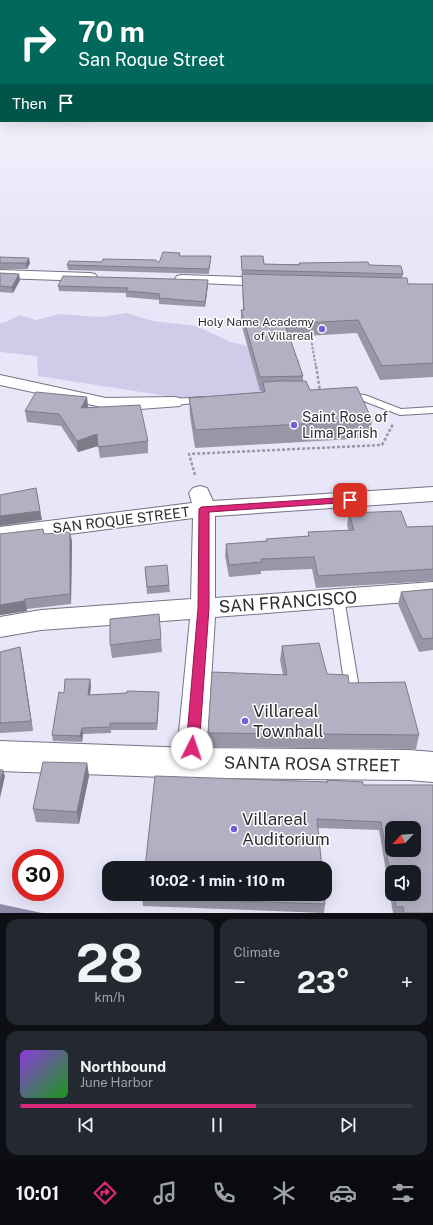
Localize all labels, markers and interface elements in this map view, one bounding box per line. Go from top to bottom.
text: 70 m [78,15,145,48]
icon: right [12,16,64,68]
text: San Roque Street [78,49,225,70]
icon: arrive [55,92,77,114]
text: Then [12,95,47,112]
place label: Holy Name Academy of Villareal [198,315,315,343]
marker: Holy Name Academy of Villareal [317,324,327,334]
place label: Saint Rose of Lima Parish [302,409,388,441]
marker: Saint Rose of Lima Parish [289,420,299,430]
pin [333,483,367,517]
icon: arrive [339,489,361,511]
street label: SAN ROQUE STREET [52,504,190,536]
street label: SAN FRANCISCO [218,587,358,617]
place label: Villareal Townhall [253,701,324,741]
marker: Villareal Townhall [240,716,250,726]
position arrow [171,727,213,769]
street label: SANTA ROSA STREET [224,752,400,776]
place label: Villareal Auditorium [242,809,330,849]
north arrow [385,821,421,857]
map controls [385,821,421,901]
marker: Villareal Auditorium [229,824,239,834]
speed limit sign: 30 [12,849,64,901]
button: sound [385,865,421,901]
text: 10:02 · 1 min · 110 m [149,872,285,889]
text: 28 [76,933,144,994]
text: Climate [234,945,280,960]
text: 23° [297,964,350,1000]
text: − [234,969,246,995]
text: + [401,969,413,995]
text: km/h [94,990,125,1005]
text: Northbound [80,1058,166,1075]
text: June Harbor [80,1075,153,1090]
icon: previous [75,1114,97,1136]
icon: pause [206,1114,228,1136]
icon: next [337,1114,359,1136]
icon: directions [91,1179,119,1207]
icon: music [151,1179,179,1207]
icon: phone [210,1179,238,1207]
icon: climate [270,1179,298,1207]
icon: car [329,1179,357,1207]
icon: filters [389,1179,417,1207]
text: 10:01 [16,1183,59,1204]

